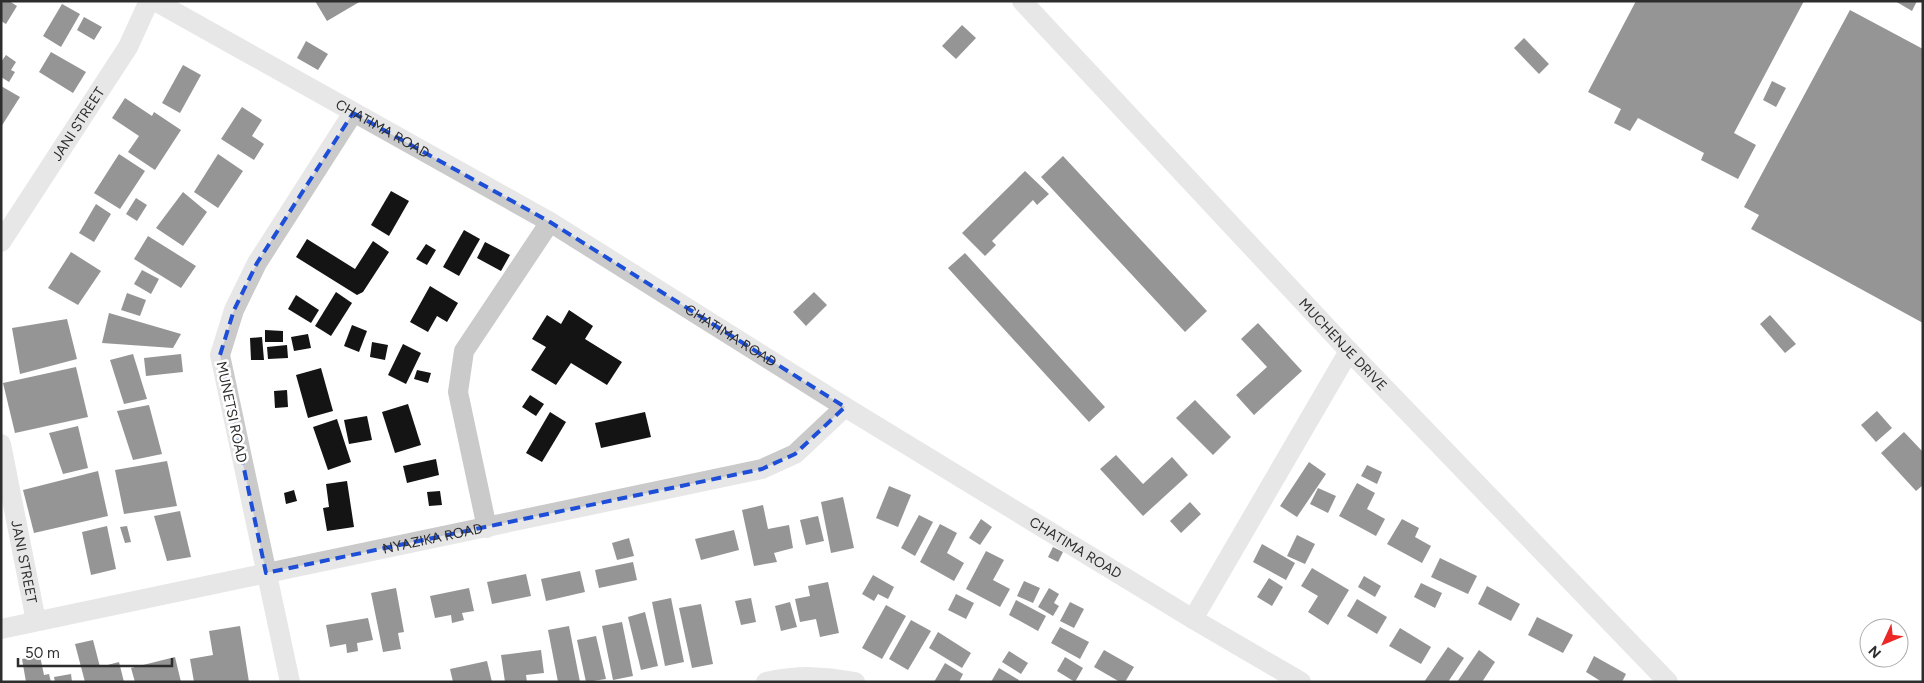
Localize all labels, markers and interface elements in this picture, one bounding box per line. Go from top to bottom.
street label: JANI STREET [48,84,109,164]
street label: CHATIMA ROAD [333,96,433,162]
street label: MUCHENJE DRIVE [1295,295,1390,394]
street label: CHATIMA ROAD [682,301,780,371]
street label: MUNETSI ROAD [212,360,251,464]
street label: CHATIMA ROAD [1026,513,1125,583]
street label: JANI STREET [7,519,40,605]
street label: NYAZIKA ROAD [381,520,484,558]
north arrow [1859,618,1909,668]
scale bar [18,636,171,668]
text: N [1865,642,1885,661]
text: 50 m [25,644,60,662]

